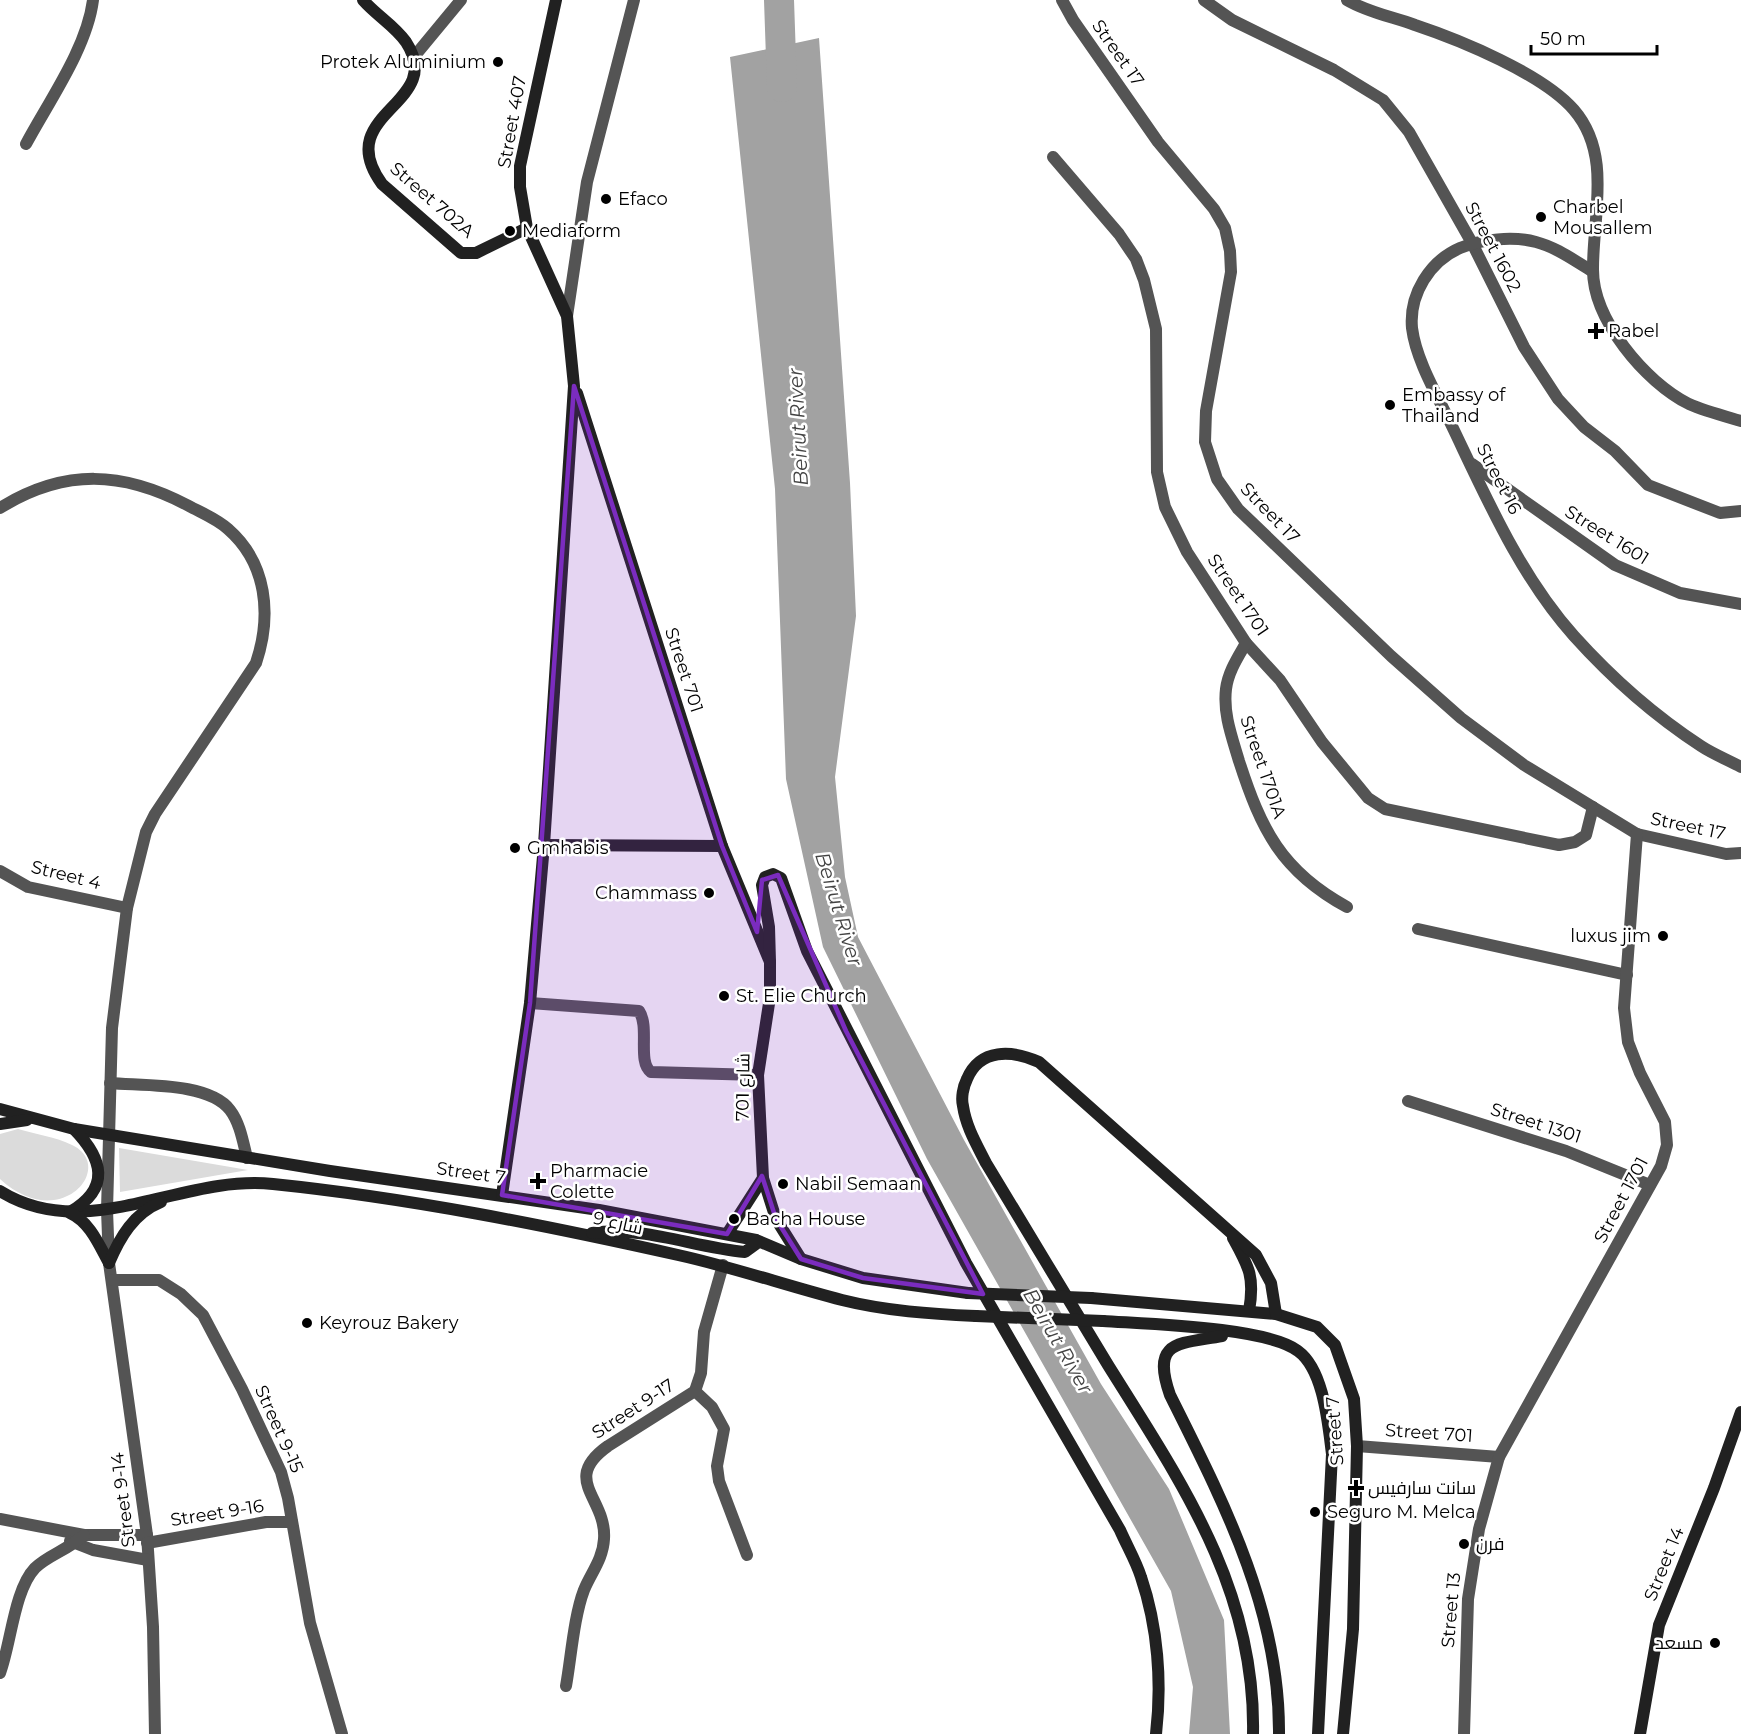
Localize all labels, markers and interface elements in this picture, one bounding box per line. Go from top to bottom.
street label: Street 17 [1087,15,1149,91]
scale bar [1531,18,1657,56]
text: 50 m [1540,28,1586,50]
place label: Protek Aluminium [320,51,486,73]
marker: Protek Aluminium [491,55,505,69]
street label: Street 407 [493,74,531,170]
street label: Street 702A [385,157,479,243]
place label: Efaco [618,188,668,210]
marker: Efaco [599,192,613,206]
place label: Charbel Mousallem [1553,196,1653,239]
street label: Street 1602 [1460,198,1526,296]
marker: Charbel Mousallem [1534,210,1548,224]
place label: Mediaform [522,220,621,242]
marker: Mediaform [503,224,517,238]
place label: Rabel [1608,320,1659,342]
marker: Rabel [1589,324,1603,338]
water label: Beirut River [783,367,813,486]
place label: Embassy of Thailand [1402,384,1506,427]
marker: Embassy of Thailand [1383,398,1397,412]
street label: Street 16 [1472,440,1526,518]
street label: Street 17 [1236,478,1304,548]
street label: Street 1601 [1561,500,1653,570]
street label: Street 1701 [1203,550,1273,640]
street label: Street 701 [660,625,708,715]
street label: Street 1701A [1235,713,1291,821]
street label: Street 17 [1648,807,1728,845]
place label: Gmhabis [527,837,609,859]
marker: Gmhabis [508,841,522,855]
water label: Beirut River [810,849,868,970]
street label: Street 4 [29,856,103,894]
place label: Chammass [595,882,697,904]
marker: Chammass [702,886,716,900]
place label: luxus jim [1570,925,1651,947]
marker: luxus jim [1656,929,1670,943]
place label: St. Elie Church [736,985,867,1007]
marker: St. Elie Church [717,989,731,1003]
street label: شارع 701 [731,1053,756,1121]
street label: Street 1301 [1488,1098,1584,1148]
street label: Street 1701 [1589,1153,1653,1247]
street label: Street 7 [435,1157,507,1189]
place label: Pharmacie Colette [550,1160,648,1203]
place label: Nabil Semaan [795,1173,921,1195]
marker: Pharmacie Colette [531,1174,545,1188]
marker: Nabil Semaan [776,1177,790,1191]
street label: شارع 9 [591,1207,645,1240]
place label: Bacha House [746,1208,865,1230]
marker: Bacha House [727,1212,741,1226]
water label: Beirut River [1018,1284,1098,1399]
place label: Keyrouz Bakery [319,1312,459,1334]
marker: Keyrouz Bakery [300,1316,314,1330]
street label: Street 9-17 [588,1374,678,1444]
street label: Street 9-15 [250,1382,308,1476]
street label: Street 7 [1322,1395,1348,1467]
street label: Street 701 [1384,1419,1474,1447]
street label: Street 9-14 [106,1451,140,1549]
place label: سانت سارفيس [1368,1477,1476,1499]
marker: سانت سارفيس [1349,1481,1363,1495]
street label: Street 9-16 [169,1495,265,1531]
place label: Seguro M. Melca [1327,1501,1476,1523]
marker: Seguro M. Melca [1308,1505,1322,1519]
street label: Street 14 [1639,1524,1689,1604]
place label: فرن [1476,1533,1504,1555]
marker: فرن [1457,1537,1471,1551]
street label: Street 13 [1437,1571,1465,1649]
place label: مسعد [1655,1632,1703,1654]
marker: مسعد [1708,1636,1722,1650]

